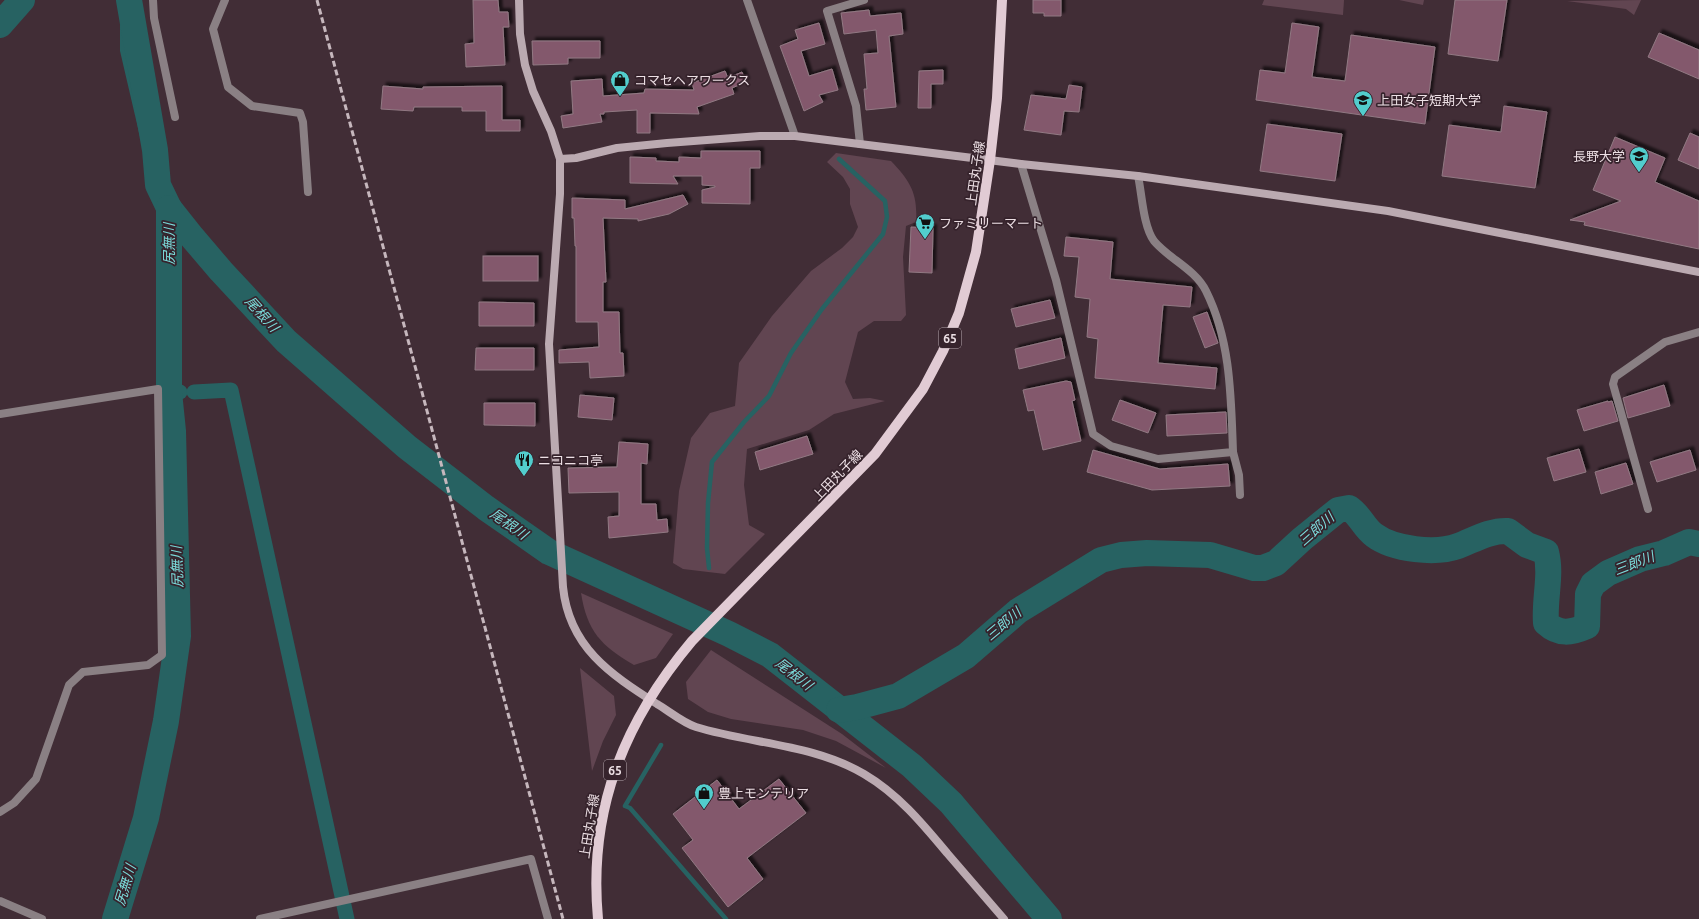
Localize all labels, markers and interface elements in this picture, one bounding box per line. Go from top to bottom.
shop icon: コマセヘアワークス [609,69,631,97]
place label: コマセヘアワークス [634,73,750,87]
school or university icon: 上田女子短期大学 [1352,89,1374,117]
place label: 上田女子短期大学 [1377,93,1481,107]
street label: 上田丸子線 [964,140,986,206]
school or university icon: 長野大学 [1628,145,1650,173]
place label: 長野大学 [1573,149,1625,163]
supermarket icon: ファミリーマート [914,212,936,240]
place label: ファミリーマート [939,216,1043,230]
water label: 尻無川 [161,221,177,265]
water label: 尾根川 [242,293,283,336]
road number: 65 [939,328,961,348]
street label: 上田丸子線 [809,447,865,503]
restaurant icon: ニコニコ亭 [513,449,535,477]
place label: ニコニコ亭 [538,453,603,467]
water label: 尾根川 [487,505,532,544]
water label: 三郎川 [1295,508,1339,549]
water label: 尻無川 [168,544,186,588]
water label: 三郎川 [1612,547,1658,578]
water label: 三郎川 [982,603,1026,644]
water label: 尾根川 [773,655,817,694]
road number: 65 [604,760,626,780]
shop icon: 豊上モンテリア [693,782,715,810]
place label: 豊上モンテリア [718,786,809,800]
street label: 上田丸子線 [577,793,601,859]
water label: 尻無川 [111,861,139,907]

